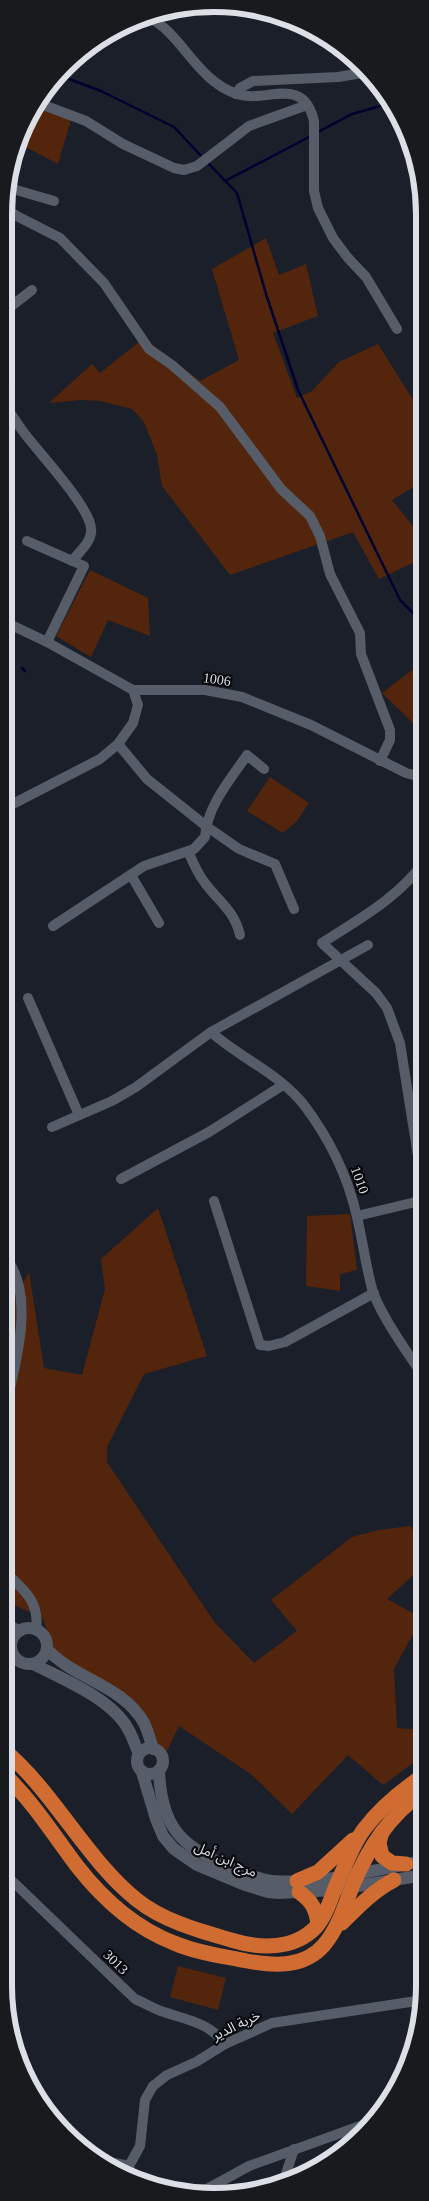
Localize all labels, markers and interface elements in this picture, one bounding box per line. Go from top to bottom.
street label: 1006 [202,670,232,689]
street label: 1010 [348,1164,371,1196]
street label: مرج ابن أمل [191,1837,260,1883]
street label: 3013 [100,1947,131,1977]
street label: خربة الدير [209,2007,263,2045]

